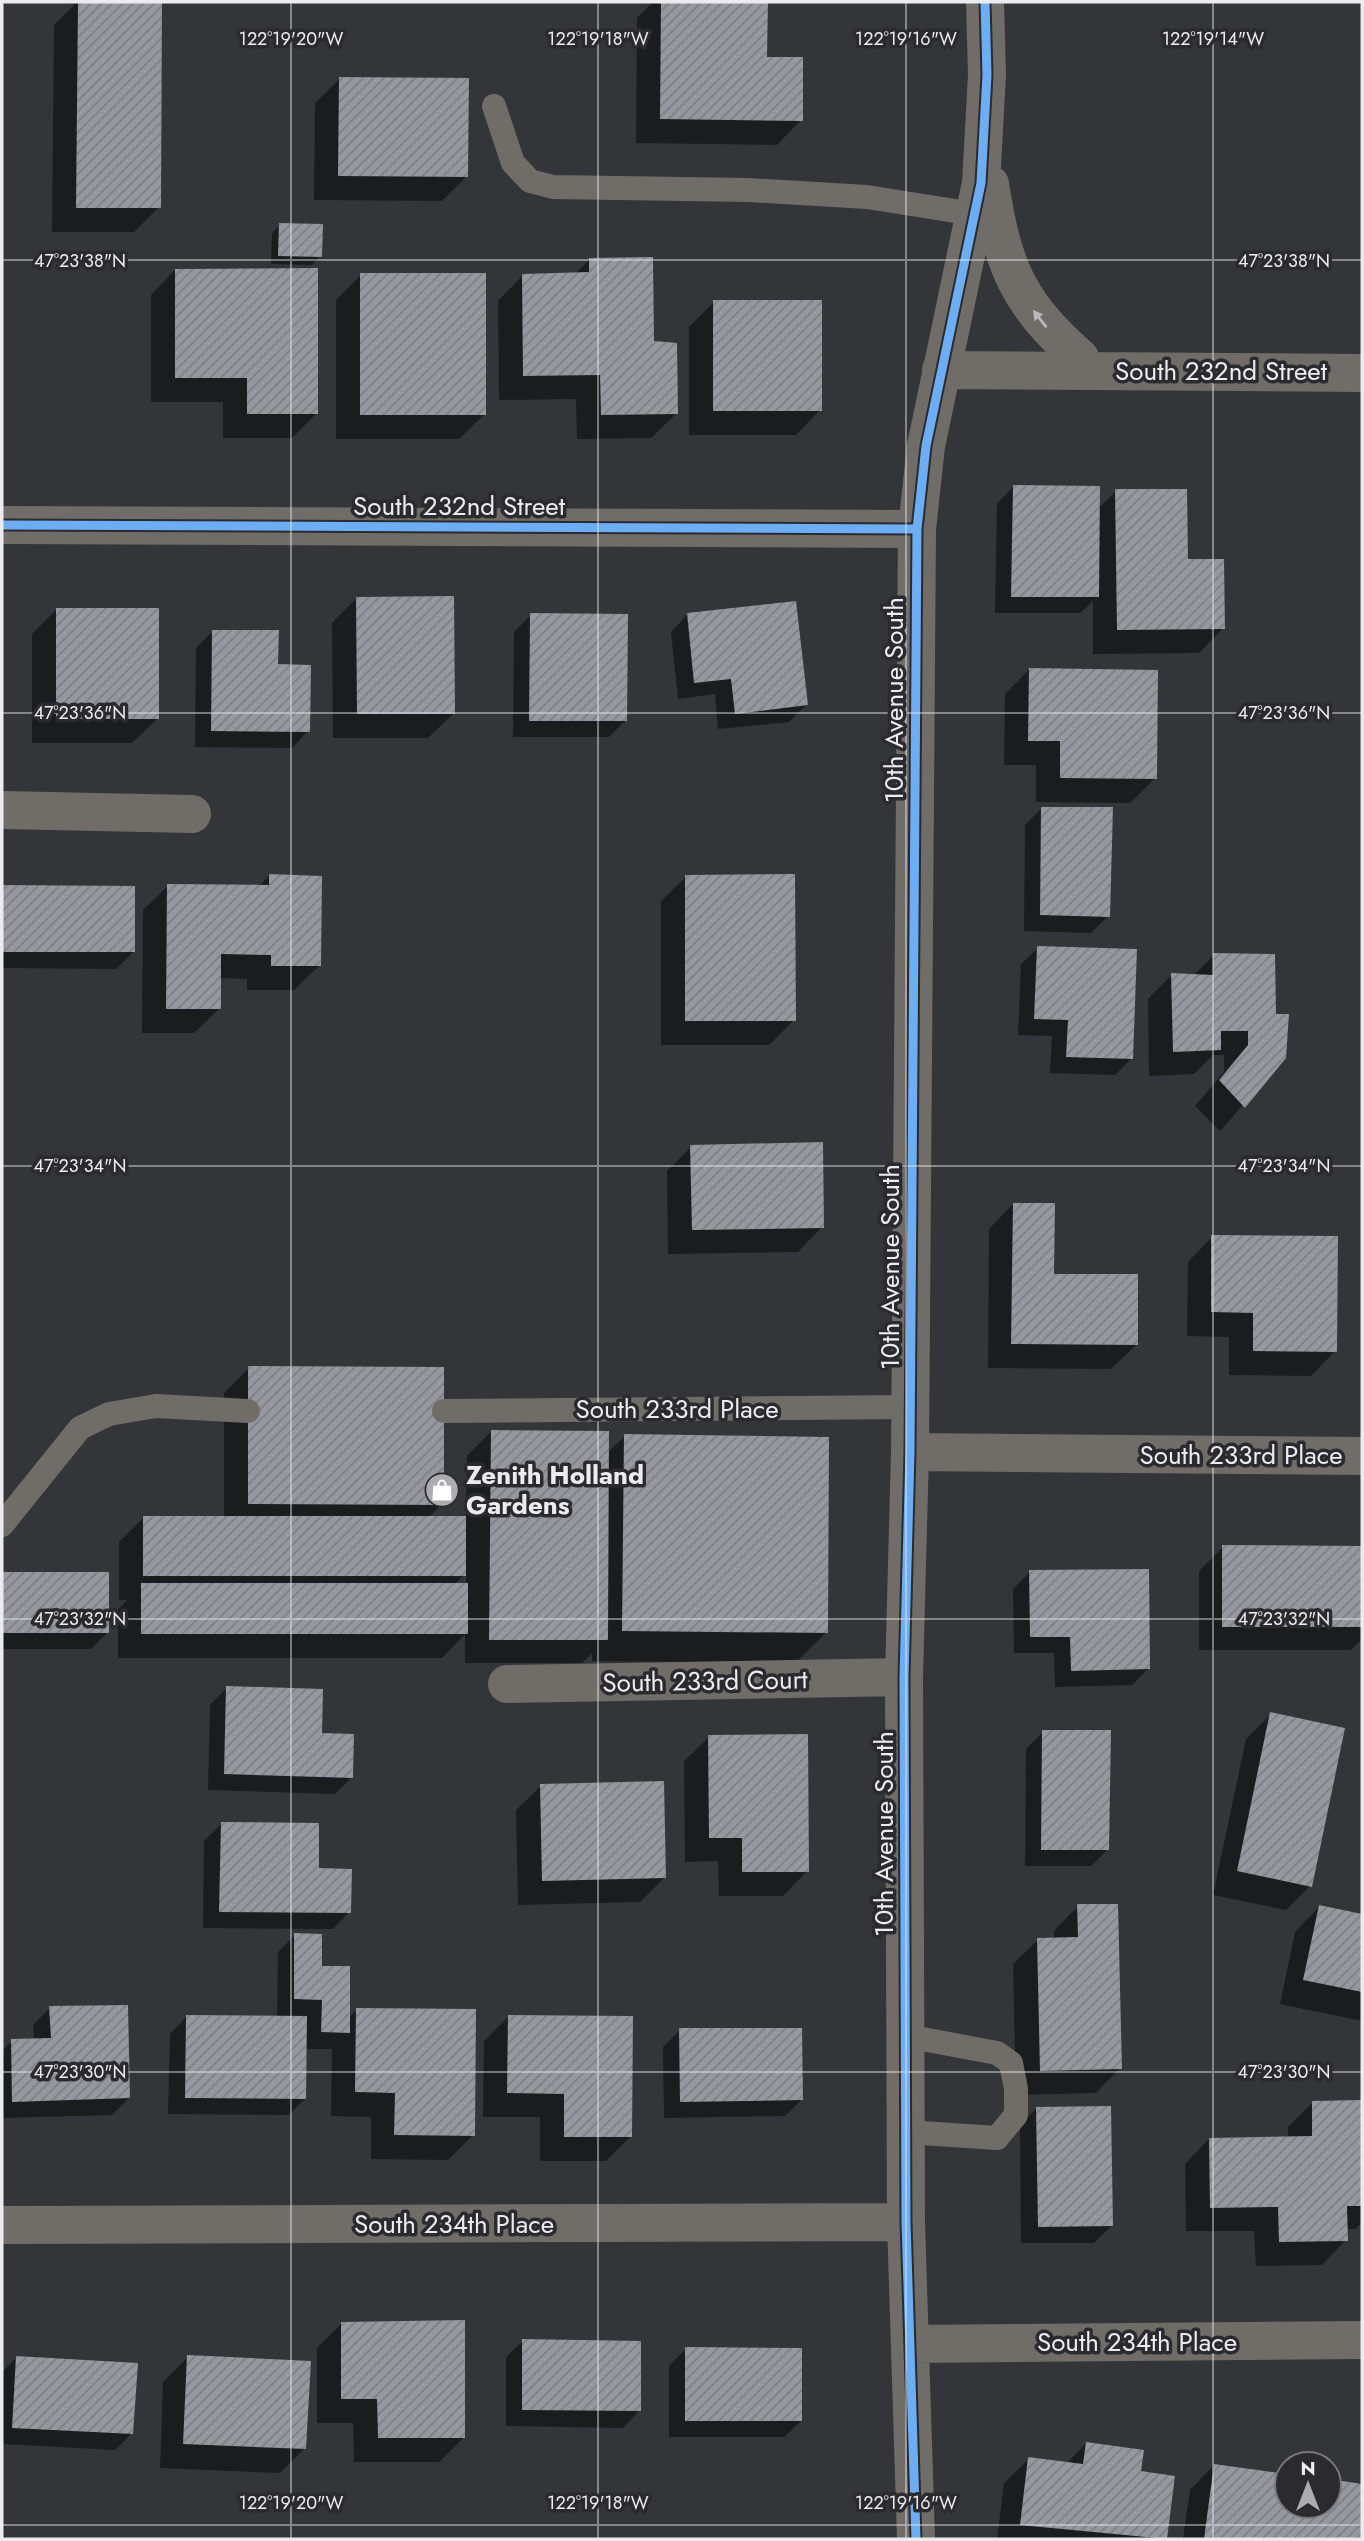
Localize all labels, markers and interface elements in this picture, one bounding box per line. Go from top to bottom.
text: 122°19'20"W [239,26,343,52]
text: 122°19'18"W [547,26,649,52]
text: 122°19'16"W [855,26,957,52]
text: 122°19'14"W [1162,26,1264,52]
text: 47°23'38"N [34,248,126,274]
text: 47°23'38"N [1238,248,1330,274]
one-way arrow [1034,310,1048,328]
street label: South 232nd Street [1115,352,1328,390]
street label: South 232nd Street [353,487,566,525]
street label: 10th Avenue South [875,597,913,803]
text: 47°23'36"N [34,700,126,726]
text: 47°23'36"N [1238,700,1330,726]
text: 47°23'34"N [34,1153,126,1179]
text: 47°23'34"N [1238,1153,1330,1179]
street label: 10th Avenue South [871,1164,909,1370]
street label: South 233rd Place [575,1390,779,1428]
street label: South 233rd Place [1139,1436,1343,1474]
place label: Zenith Holland Gardens [466,1456,644,1524]
shop icon: Zenith Holland Gardens [423,1471,461,1509]
text: 47°23'32"N [34,1606,126,1632]
text: 47°23'32"N [1238,1606,1330,1632]
street label: South 233rd Court [602,1660,809,1702]
street label: 10th Avenue South [865,1731,903,1937]
text: 47°23'30"N [33,2059,127,2085]
text: 47°23'30"N [1237,2059,1331,2085]
street label: South 234th Place [354,2205,554,2243]
street label: South 234th Place [1037,2323,1237,2361]
north arrow [1273,2450,1343,2520]
text: N [1300,2455,1316,2482]
text: 122°19'20"W [239,2490,343,2516]
text: 122°19'18"W [547,2490,649,2516]
text: 122°19'16"W [855,2490,957,2516]

